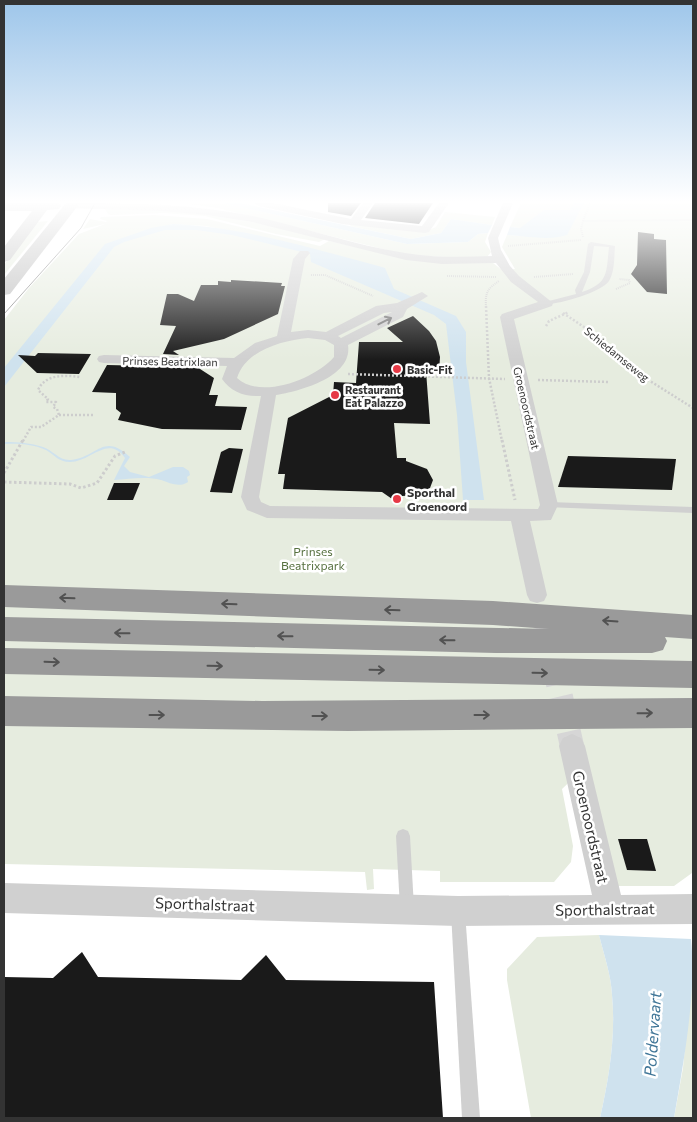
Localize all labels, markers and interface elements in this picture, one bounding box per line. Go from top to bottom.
one-way arrow [377,316,392,326]
street label: Schiedamseweg [582,324,652,384]
street label: Prinses Beatrixlaan [122,354,218,368]
marker: Basic-Fit [391,363,403,375]
place label: Basic-Fit [407,363,453,376]
street label: Groenoordstraat [511,365,543,451]
place label: Restaurant Eat Palazzo [345,383,404,409]
marker: Restaurant Eat Palazzo [329,389,341,401]
place label: Sporthal Groenoord [407,485,467,513]
marker: Sporthal Groenoord [391,493,403,505]
park label: Prinses Beatrixpark [281,544,346,572]
one-way arrow [59,594,75,603]
one-way arrow [222,599,238,609]
one-way arrow [384,605,400,614]
one-way arrow [602,616,618,626]
one-way arrow [114,628,130,638]
one-way arrow [277,632,293,641]
one-way arrow [439,635,456,645]
one-way arrow [44,658,60,667]
one-way arrow [206,661,223,671]
one-way arrow [369,665,385,675]
one-way arrow [532,668,548,678]
one-way arrow [636,709,652,718]
one-way arrow [148,710,165,720]
one-way arrow [474,710,490,720]
one-way arrow [311,711,327,721]
street label: Groenoordstraat [569,769,613,885]
street label: Sporthalstraat [155,893,255,915]
street label: Sporthalstraat [555,899,655,919]
water label: Poldervaart [640,990,664,1077]

